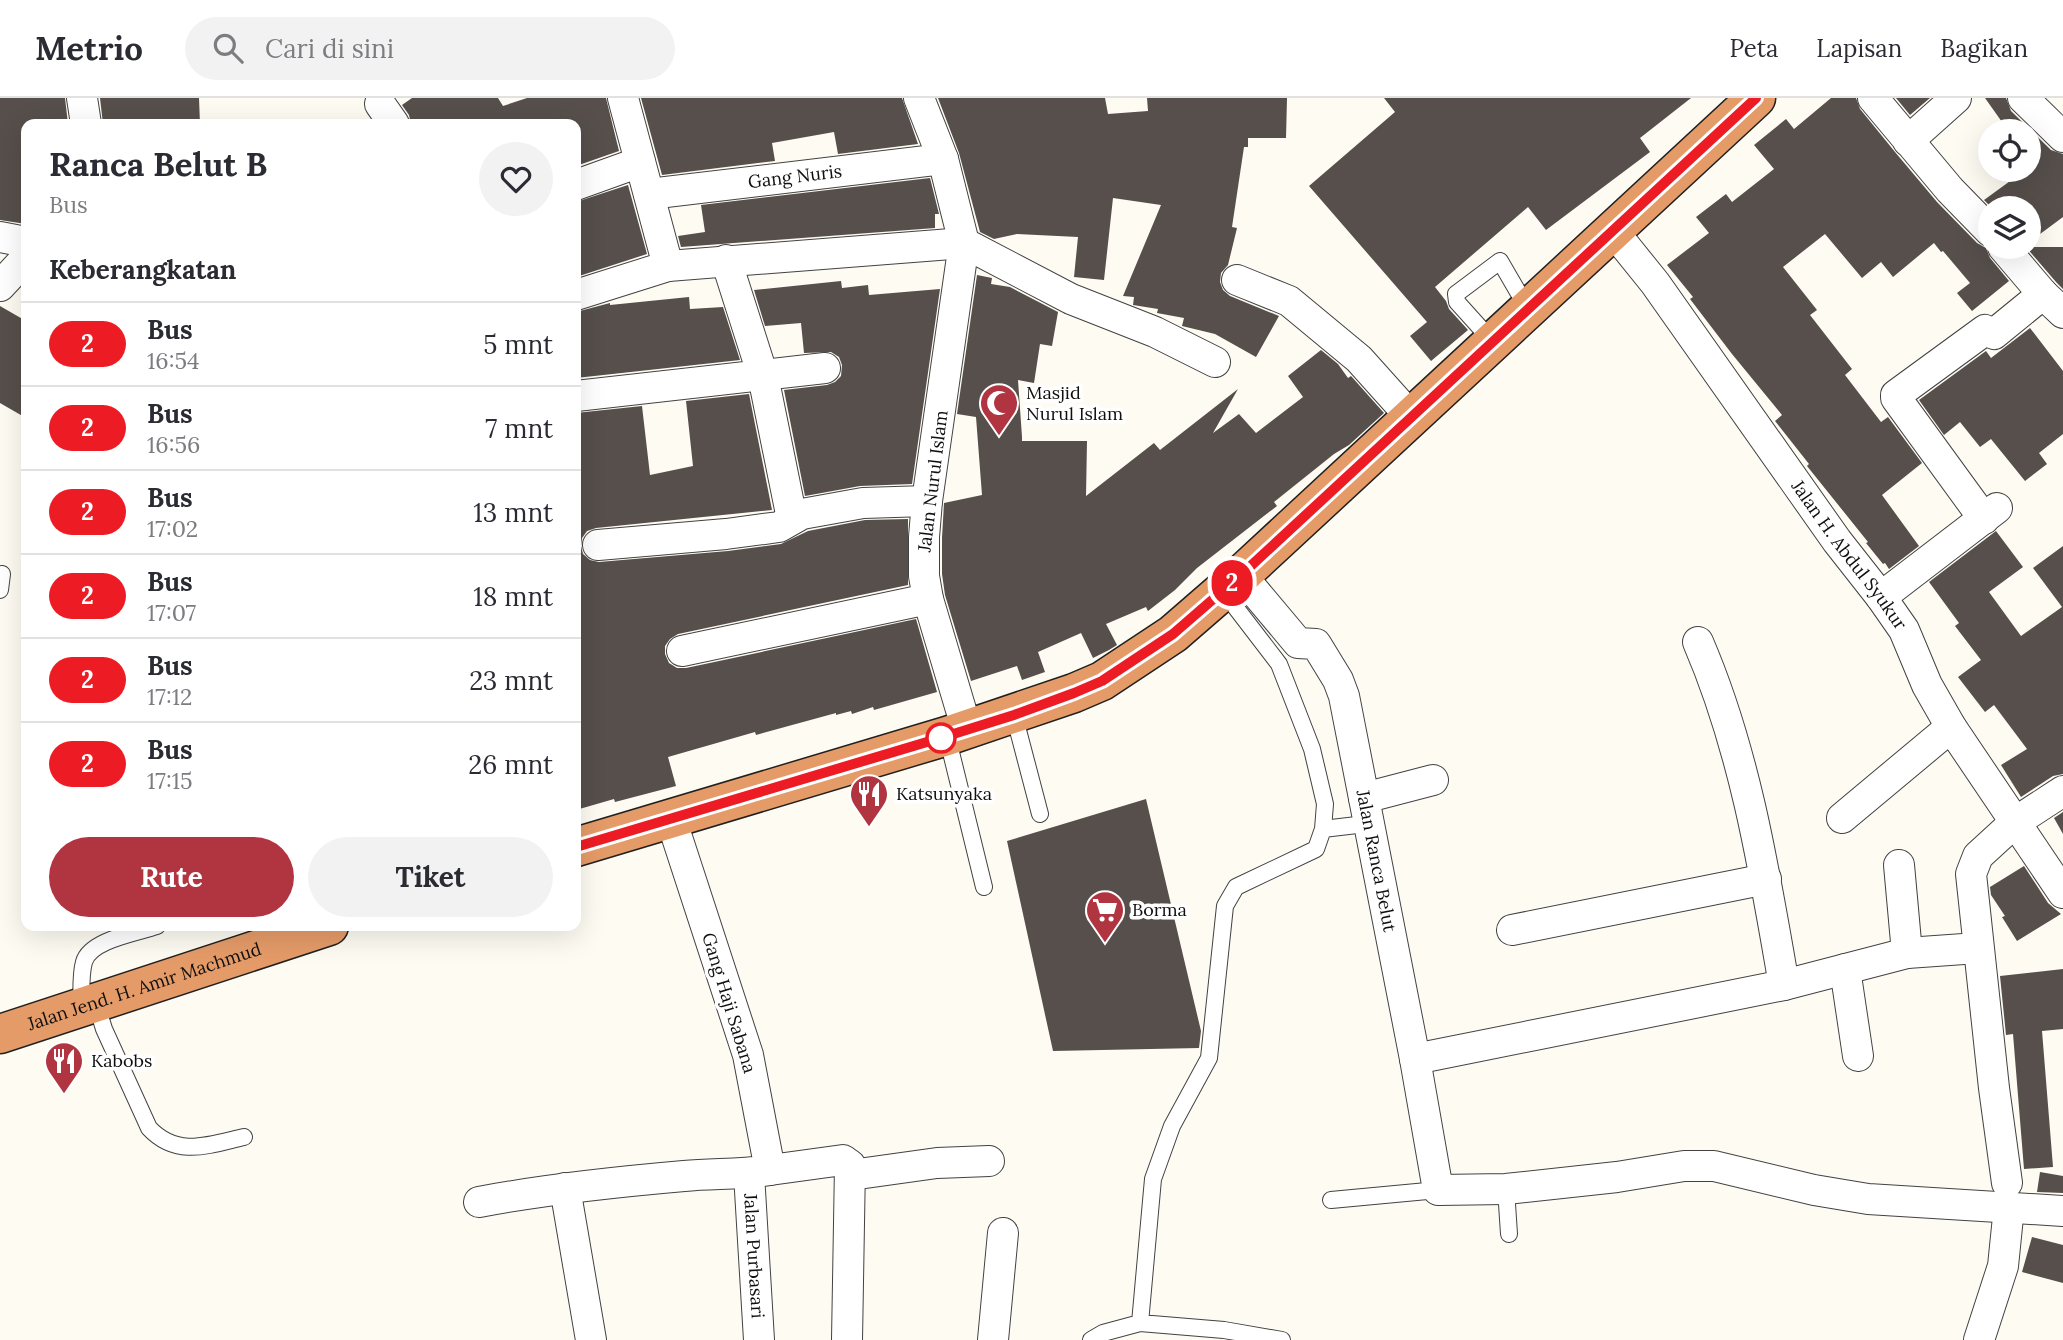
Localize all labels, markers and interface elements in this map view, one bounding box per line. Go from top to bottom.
search box [185,17,675,80]
text: Metrio [35,27,143,69]
icon: search [209,29,247,67]
text: Cari di sini [265,32,394,65]
text: Peta [1730,33,1778,64]
text: Lapisan [1816,33,1902,64]
text: Bagikan [1940,33,2028,64]
map controls [1978,119,2041,259]
button: locate [1978,119,2041,182]
button: heart [479,142,553,216]
text: Ranca Belut B [49,143,267,185]
street label: Gang Nuris [747,159,843,193]
text: Bus [49,190,88,219]
button: layers [1978,196,2041,259]
text: Keberangkatan [49,253,236,286]
text: Bus [147,313,193,346]
text: 2 [81,328,94,359]
text: 5 mnt [483,328,553,361]
text: 16:54 [147,346,199,375]
place label: Masjid Nurul Islam [1026,381,1123,425]
mosque icon: Masjid Nurul Islam [978,382,1020,437]
text: Bus [147,397,193,430]
street label: Jalan Nurul Islam [912,409,953,554]
text: 2 [81,412,94,443]
text: 7 mnt [485,412,553,445]
text: 16:56 [147,430,200,459]
street label: Jalan H. Abdul Syukur [1786,475,1912,634]
text: Bus [147,481,193,514]
text: 2 [81,496,94,527]
text: 13 mnt [473,496,553,529]
text: 17:02 [147,514,198,543]
line badge: 2 [1209,560,1255,606]
text: Bus [147,565,193,598]
text: 2 [1226,567,1238,598]
text: 2 [81,580,94,611]
text: 18 mnt [473,580,553,613]
text: 17:07 [147,598,196,627]
text: Bus [147,649,193,682]
text: 2 [81,664,94,695]
text: 23 mnt [469,664,553,697]
text: 17:12 [147,682,192,711]
unlabelled marker [926,723,956,753]
text: Bus [147,733,193,766]
text: 2 [81,748,94,779]
text: 26 mnt [468,748,553,781]
text: 17:15 [147,766,193,795]
restaurant icon: Katsunyaka [848,773,890,828]
place label: Katsunyaka [896,782,992,805]
street label: Jalan Ranca Belut [1351,787,1402,934]
button: Rute [49,837,294,917]
button: Tiket [308,837,553,917]
supermarket icon: Borma [1084,889,1126,944]
place label: Borma [1132,898,1187,921]
street label: Gang Haji Sabana [697,930,762,1076]
street label: Jalan Jend. H. Amir Machmud [23,937,264,1036]
restaurant icon: Kabobs [43,1040,85,1095]
place label: Kabobs [91,1049,152,1072]
street label: Jalan Purbasari [739,1192,770,1319]

